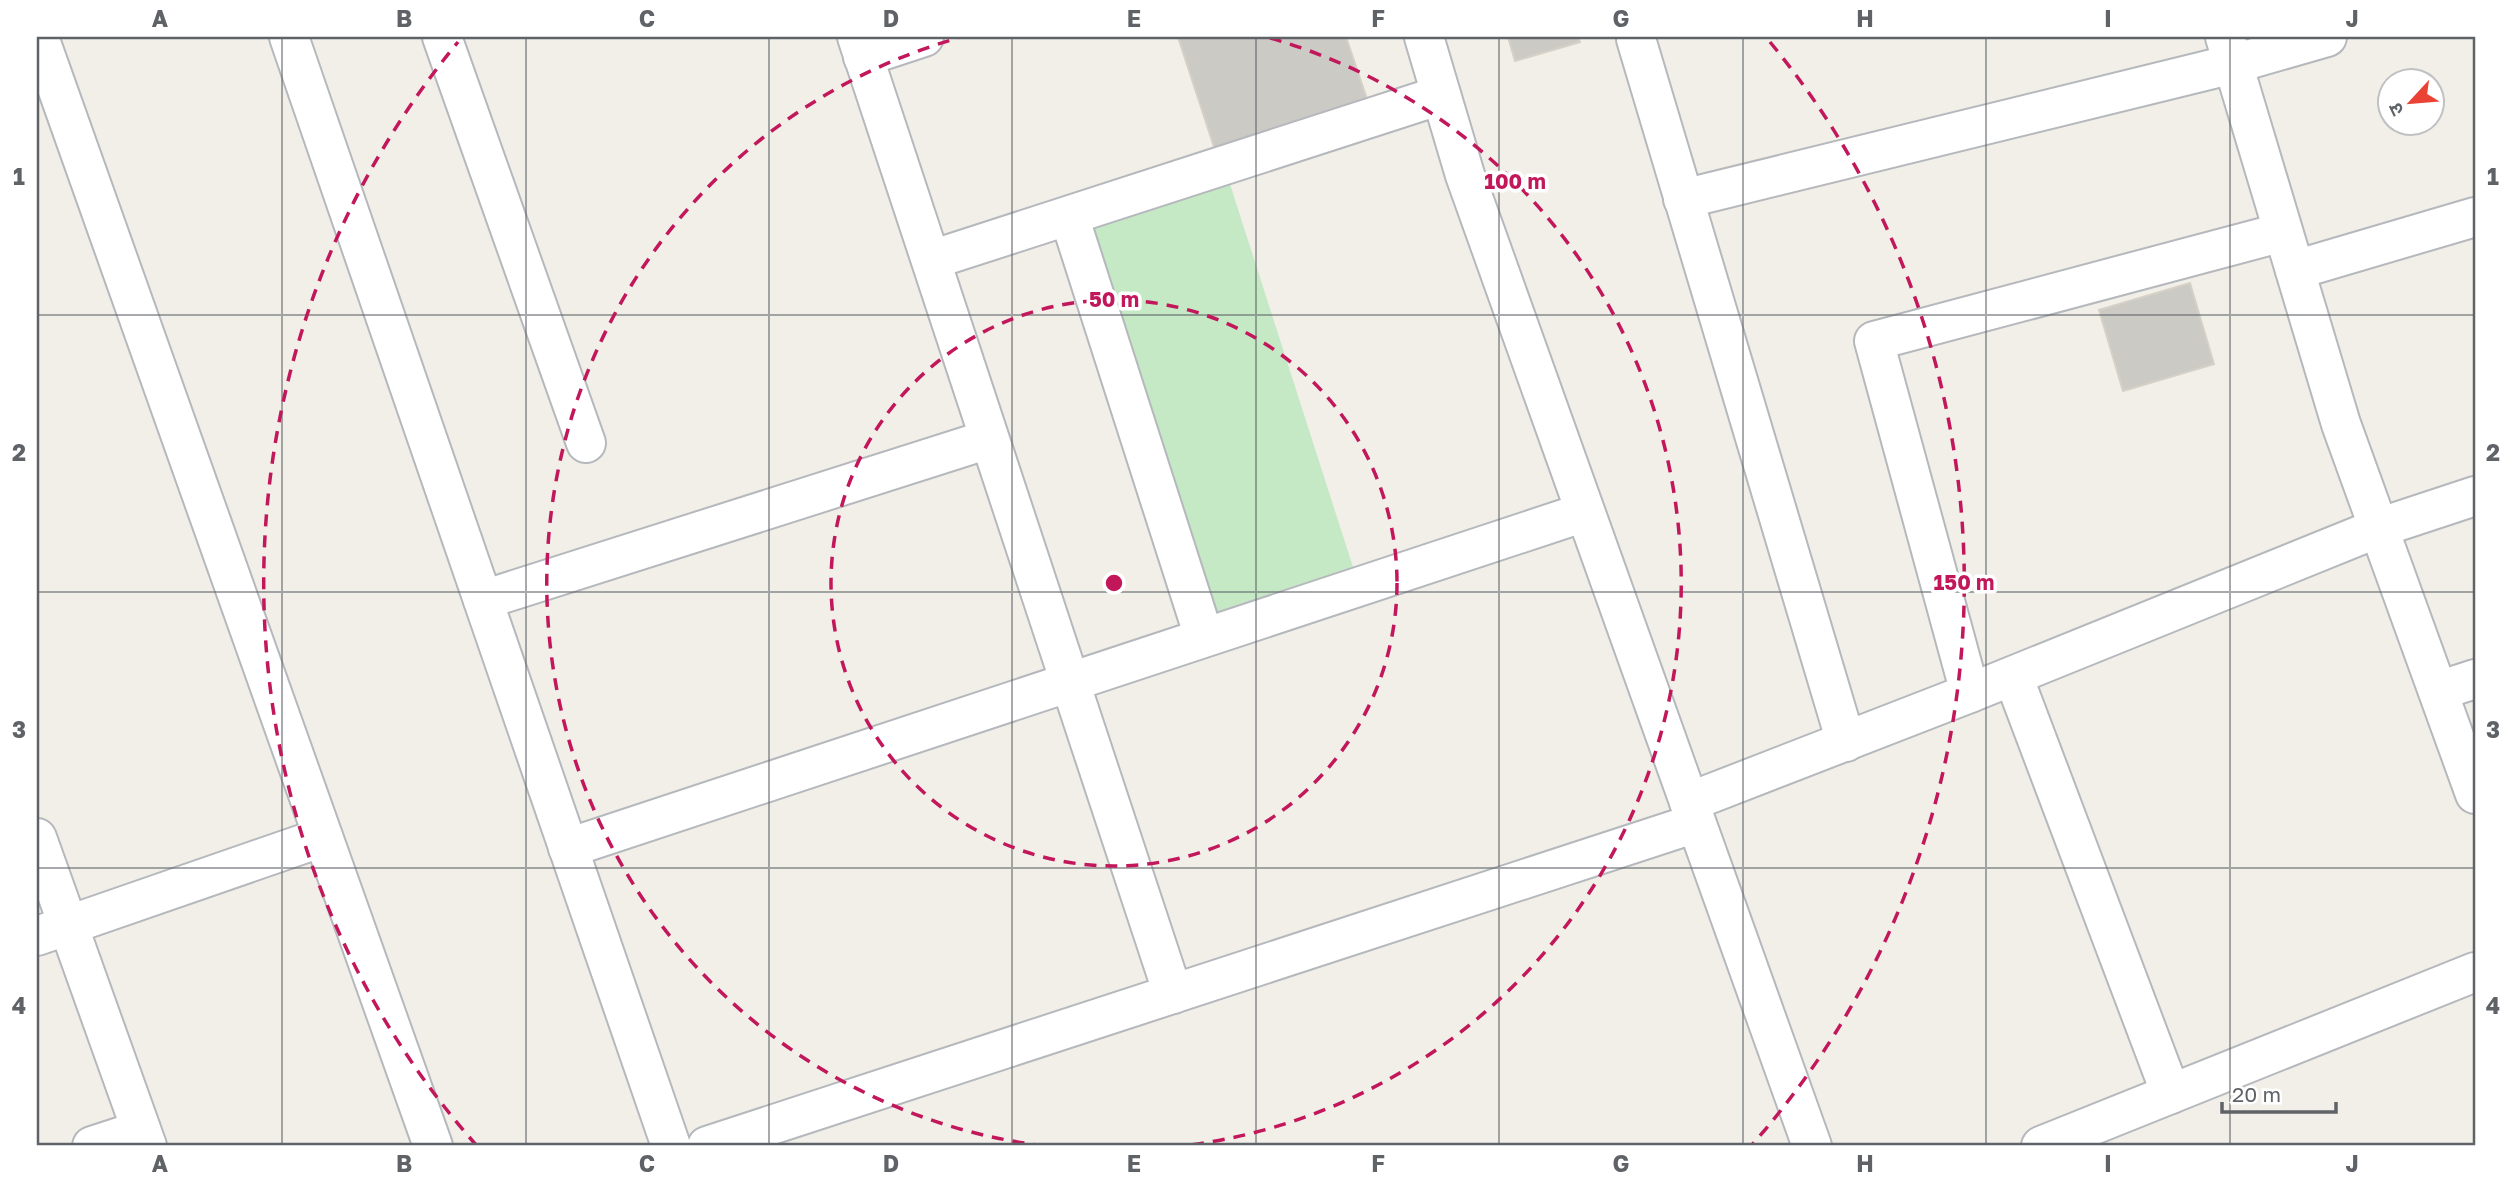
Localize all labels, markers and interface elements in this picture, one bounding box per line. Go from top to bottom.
text: A [152,4,169,32]
text: B [396,4,412,32]
text: C [639,4,655,32]
text: D [883,4,899,32]
text: E [1127,4,1141,32]
text: F [1371,4,1385,32]
text: G [1613,4,1629,32]
text: H [1856,4,1874,32]
text: I [2104,4,2112,32]
text: J [2345,4,2359,32]
north arrow [2376,66,2446,136]
text: उ [2382,99,2408,120]
text: 1 [13,162,25,190]
text: 1 [2487,162,2499,190]
text: 100 m [1484,168,1546,194]
text: 50 m [1089,286,1139,312]
text: 2 [12,438,26,466]
text: 2 [2486,438,2500,466]
text: 150 m [1934,569,1994,595]
centre of rings [1102,571,1126,595]
text: 3 [12,715,26,743]
text: 3 [2486,715,2500,743]
text: 4 [12,991,26,1019]
text: 4 [2486,991,2500,1019]
scale bar [2222,1071,2335,1115]
text: 20 m [2232,1081,2281,1107]
text: A [152,1149,169,1177]
text: B [396,1149,412,1177]
text: C [639,1149,655,1177]
text: D [883,1149,899,1177]
text: E [1127,1149,1141,1177]
text: F [1371,1149,1385,1177]
text: G [1613,1149,1629,1177]
text: H [1856,1149,1874,1177]
text: I [2104,1149,2112,1177]
text: J [2345,1149,2359,1177]

